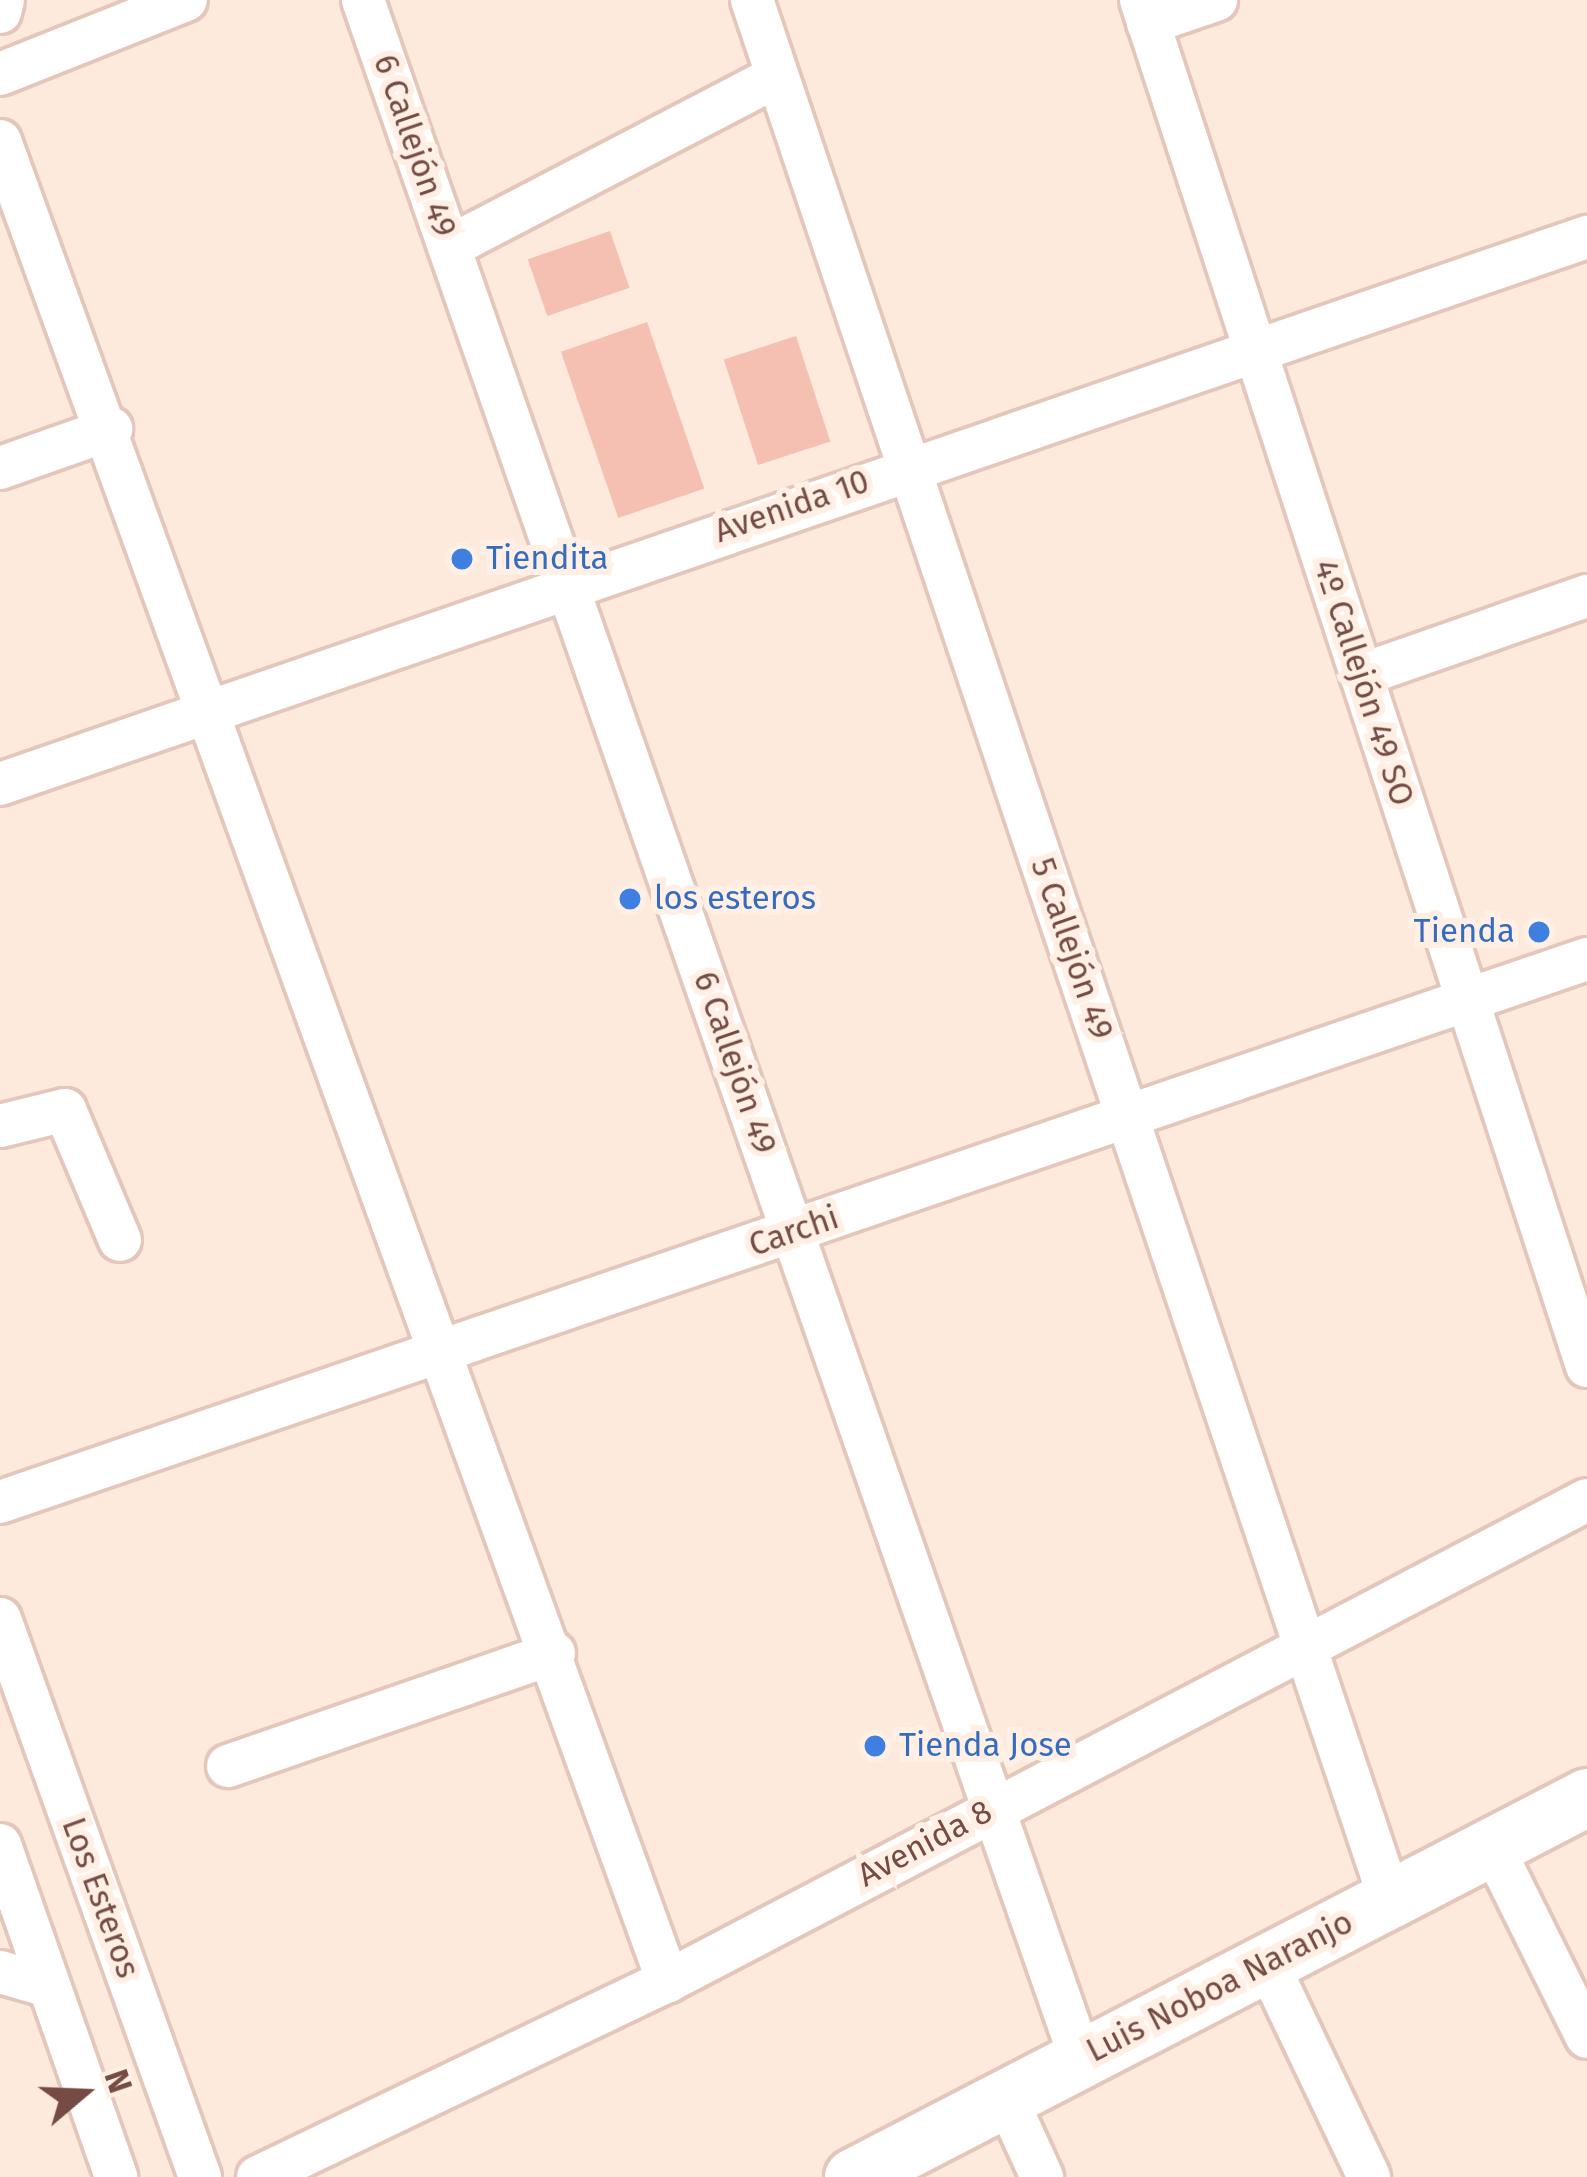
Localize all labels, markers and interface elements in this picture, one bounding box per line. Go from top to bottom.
street label: 6 Callejón 49 [364,50,464,242]
street label: Avenida 10 [710,462,874,552]
place label: Tiendita [486,539,608,579]
marker: Tiendita [449,546,475,572]
street label: 4º Callejón 49 SO [1305,555,1421,811]
street label: 5 Callejón 49 [1022,853,1120,1045]
place label: los esteros [654,879,816,919]
marker: los esteros [617,886,643,912]
place label: Tienda [1414,912,1515,952]
marker: Tienda [1526,919,1552,945]
street label: 6 Callejón 49 [684,967,784,1159]
street label: Carchi [744,1198,844,1266]
place label: Tienda Jose [899,1726,1072,1766]
marker: Tienda Jose [862,1733,888,1759]
street label: Avenida 8 [851,1792,999,1896]
street label: Los Esteros [53,1812,147,1984]
street label: Luis Noboa Naranjo [1080,1903,1360,2071]
north arrow [24,2033,144,2153]
text: N [96,2064,141,2098]

